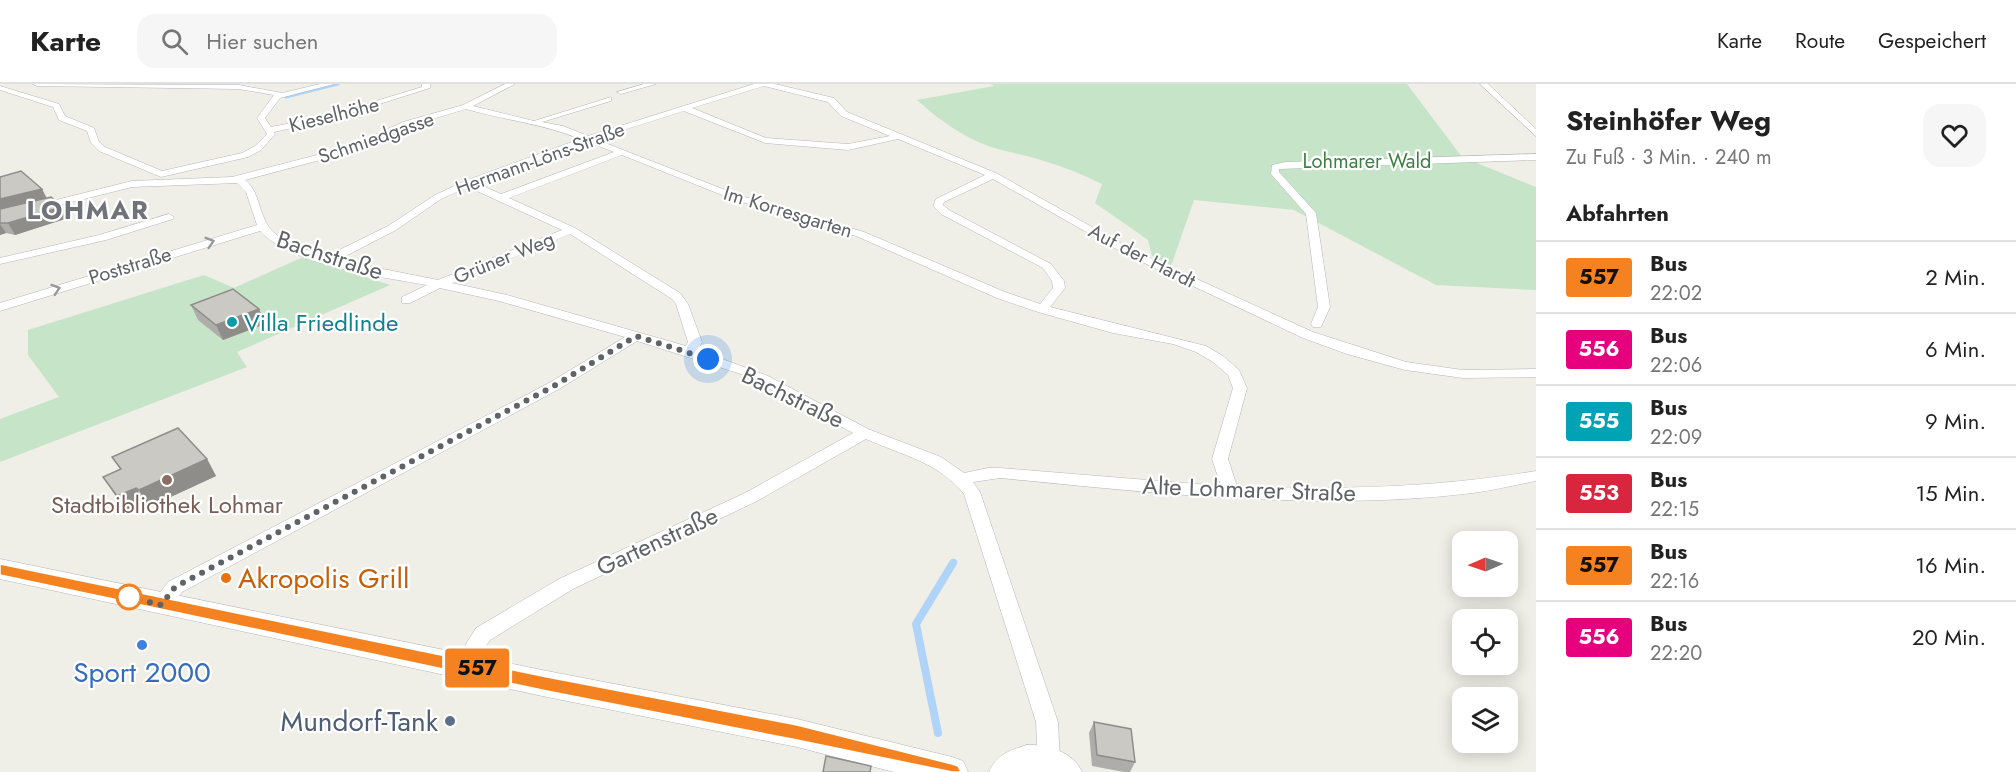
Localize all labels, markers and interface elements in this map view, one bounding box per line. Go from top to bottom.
search box [137,14,557,68]
text: Karte [30,21,101,62]
icon: search [158,25,191,58]
text: Hier suchen [206,25,318,57]
text: Karte [1717,26,1762,56]
text: Route [1795,26,1845,56]
text: Gespeichert [1878,26,1986,56]
street label: Kieselhöhe [286,90,382,140]
text: Steinhöfer Weg [1566,100,1771,141]
button: heart [1923,104,1986,167]
street label: Schmiedgasse [314,105,438,171]
street label: Hermann-Löns-Straße [451,115,629,203]
text: Zu Fuß · 3 Min. · 240 m [1566,143,1772,172]
park label: Lohmarer Wald [1303,147,1431,176]
street label: Im Korresgarten [720,179,856,245]
district label: LOHMAR [27,191,149,229]
text: Abfahrten [1566,197,1669,229]
street label: Auf der Hardt [1083,217,1201,295]
street label: Bachstraße [272,221,388,289]
street label: Grüner Weg [449,225,559,291]
one-way arrow [204,237,215,249]
street label: Poststraße [85,240,175,292]
text: Bus [1650,247,1687,279]
text: 2 Min. [1925,261,1986,293]
text: 557 [1579,262,1619,292]
text: 22:02 [1650,279,1702,308]
one-way arrow [50,284,61,297]
place label: Villa Friedlinde [244,305,398,340]
marker: Villa Friedlinde [225,315,239,329]
text: Bus [1650,319,1687,351]
text: 6 Min. [1925,333,1986,365]
text: 556 [1578,334,1620,364]
your location [693,344,723,374]
text: 22:06 [1650,351,1702,380]
street label: Bachstraße [736,357,850,437]
text: Bus [1650,391,1687,423]
text: 9 Min. [1925,405,1986,437]
text: 555 [1579,406,1619,436]
text: 22:09 [1650,423,1702,452]
text: Bus [1650,463,1687,495]
street label: Alte Lohmarer Straße [1142,468,1356,510]
marker: Stadtbibliothek Lohmar [160,473,174,487]
text: 15 Min. [1915,477,1986,509]
text: 553 [1579,478,1619,508]
place label: Stadtbibliothek Lohmar [51,487,284,522]
text: 22:15 [1650,495,1699,524]
street label: Gartenstraße [591,498,723,584]
north arrow [1452,531,1518,597]
map controls [1452,531,1518,753]
text: Bus [1650,535,1687,567]
text: 16 Min. [1915,549,1986,581]
text: 557 [1579,550,1619,580]
place label: Akropolis Grill [238,558,409,599]
text: 22:16 [1650,567,1699,596]
marker: Akropolis Grill [219,571,233,585]
unlabelled marker [116,584,142,610]
text: Bus [1650,607,1687,639]
button: locate [1452,609,1518,675]
text: 20 Min. [1912,621,1986,653]
text: 556 [1578,622,1620,652]
marker: Sport 2000 [135,638,149,652]
text: 22:20 [1650,639,1702,668]
line badge: 557 [442,648,512,688]
place label: Sport 2000 [73,652,211,693]
text: 557 [457,653,497,683]
button: layers [1452,687,1518,753]
place label: Mundorf-Tank [280,701,439,742]
marker: Mundorf-Tank [443,714,457,728]

